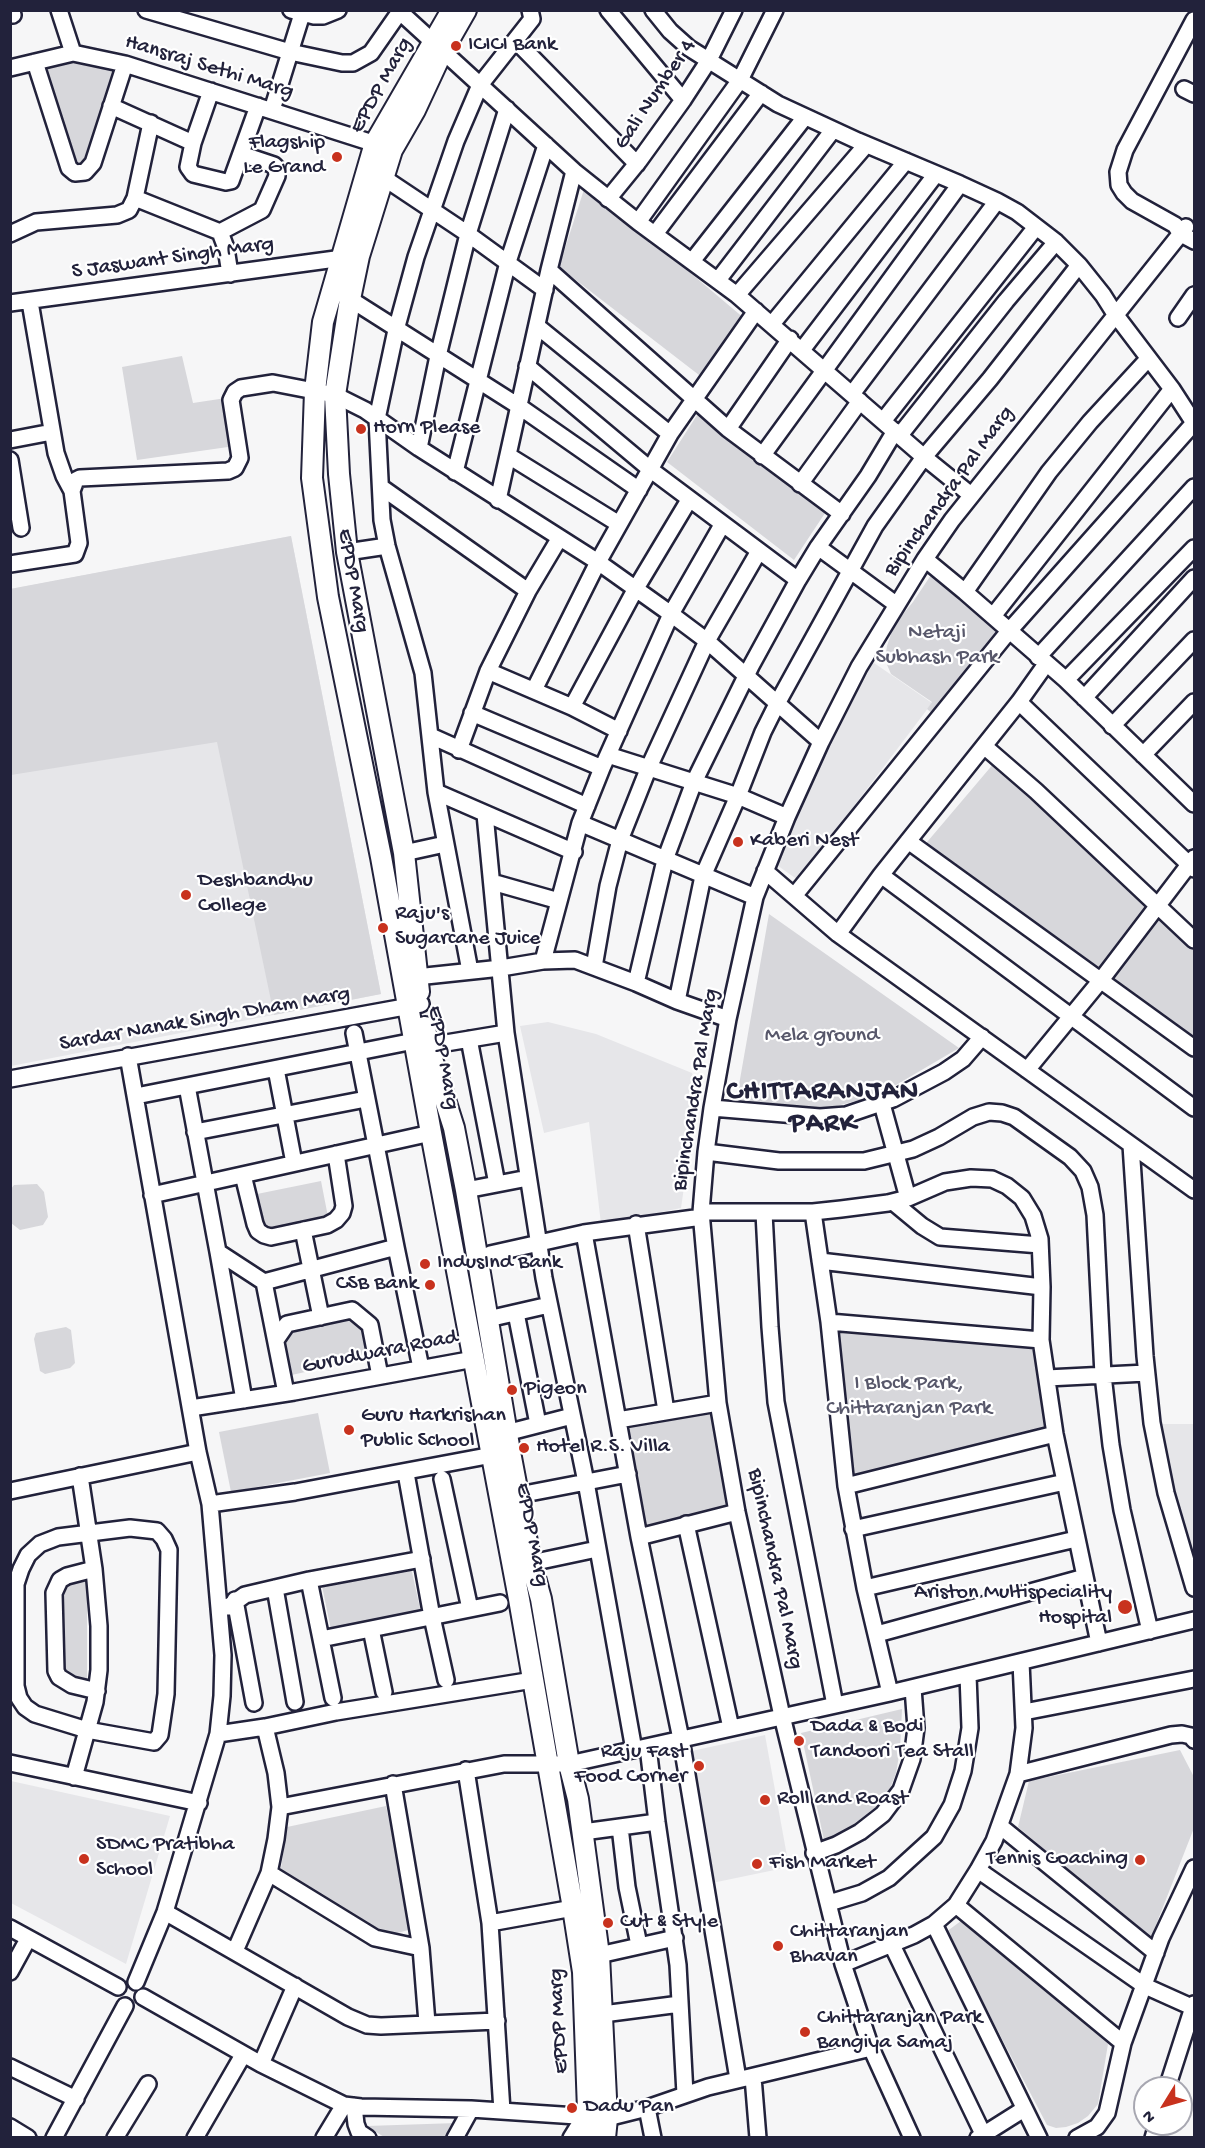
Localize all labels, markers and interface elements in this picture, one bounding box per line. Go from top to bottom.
street label: Hansraj Sethi Marg [121,30,297,106]
place label: ICICI Bank [468,33,557,59]
street label: EPDP Marg [345,34,419,138]
street label: Gali Number 4 [609,35,703,155]
marker: ICICI Bank [449,39,463,53]
place label: Flagship Le Grand [243,131,325,182]
marker: Flagship Le Grand [330,150,344,164]
street label: S Jaswant Singh Marg [70,232,276,286]
street label: Bipinchandra Pal Marg [879,402,1021,582]
place label: Horn Please [373,416,480,442]
marker: Horn Please [354,422,368,436]
street label: EPDP Marg [330,527,374,635]
park label: Netaji Subhash Park [875,621,999,672]
place label: Kaberi Nest [750,829,858,855]
marker: Kaberi Nest [731,835,745,849]
place label: Deshbandhu College [198,869,313,920]
marker: Deshbandhu College [179,888,193,902]
place label: Raju's Sugarcane Juice [395,902,540,954]
marker: Raju's Sugarcane Juice [376,921,390,935]
street label: Sardar Nanak Singh Dham Marg [58,981,352,1059]
street label: Bipinchandra Pal Marg [668,987,726,1193]
street label: EPDP Marg [420,1004,464,1112]
park label: Mela ground [765,1024,879,1050]
district label: CHITTARANJAN PARK [726,1077,920,1143]
place label: IndusInd Bank [437,1251,562,1277]
marker: IndusInd Bank [418,1257,432,1271]
place label: CSB Bank [336,1272,418,1298]
marker: CSB Bank [423,1278,437,1292]
street label: Gurudwara Road [300,1325,460,1381]
park label: I Block Park, Chittaranjan Park [826,1372,992,1424]
place label: Pigeon [524,1377,587,1403]
marker: Pigeon [505,1383,519,1397]
place label: Guru Harkrishan Public School [361,1404,506,1456]
marker: Guru Harkrishan Public School [342,1423,356,1437]
place label: Hotel R.S. Villa [536,1435,670,1461]
marker: Hotel R.S. Villa [517,1441,531,1455]
street label: Bipinchandra Pal Marg [740,1466,808,1672]
street label: EPDP Marg [508,1481,554,1589]
place label: Ariston Multispeciality Hospital [914,1581,1112,1633]
marker: Ariston Multispeciality Hospital [1116,1598,1134,1616]
place label: Dada & Bodi Tandoori Tea Stall [811,1715,974,1766]
marker: Dada & Bodi Tandoori Tea Stall [792,1734,806,1748]
place label: Raju Fast Food Corner [574,1740,687,1792]
marker: Raju Fast Food Corner [692,1759,706,1773]
place label: Roll and Roast [777,1787,908,1813]
marker: Roll and Roast [758,1793,772,1807]
place label: SDMC Pratibha School [96,1833,234,1885]
place label: Tennis Coaching [987,1847,1128,1873]
place label: Fish Market [769,1851,876,1877]
marker: SDMC Pratibha School [77,1852,91,1866]
marker: Tennis Coaching [1133,1853,1147,1867]
marker: Fish Market [750,1857,764,1871]
place label: Cut & Style [620,1910,718,1936]
marker: Cut & Style [601,1916,615,1930]
place label: Chittaranjan Bhavan [790,1920,908,1972]
marker: Chittaranjan Bhavan [771,1939,785,1953]
street label: EPDP Marg [544,1968,576,2074]
place label: Chittaranjan Park Bangiya Samaj [817,2006,982,2058]
marker: Chittaranjan Park Bangiya Samaj [798,2025,812,2039]
north arrow [1133,2076,1193,2136]
place label: Dadu Pan [584,2095,674,2121]
marker: Dadu Pan [565,2101,579,2115]
text: N [1139,2106,1161,2126]

